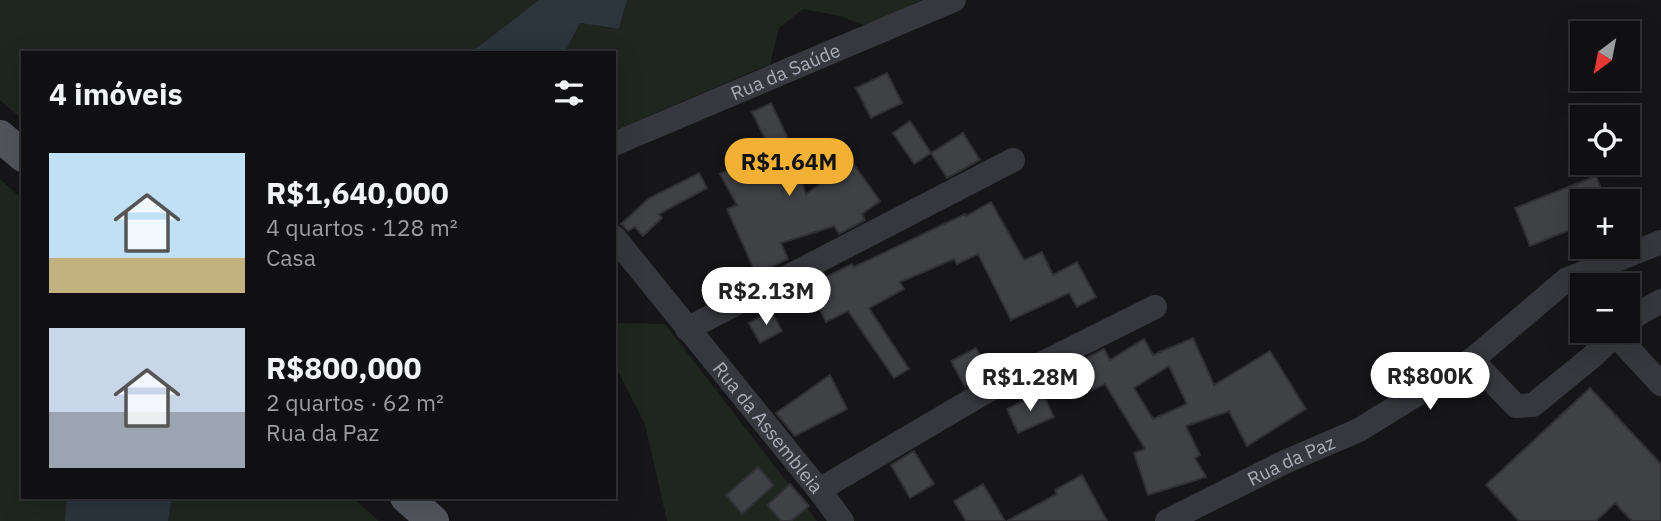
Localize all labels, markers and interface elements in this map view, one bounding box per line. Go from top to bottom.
north arrow [1570,21,1640,91]
map controls [1570,21,1640,343]
street label: Rua da Saúde [727,38,844,105]
text: 4 imóveis [49,74,183,113]
icon: filters [550,74,588,112]
button: locate [1570,105,1640,175]
pin: R$1.64M [724,138,854,198]
text: R$1.64M [741,146,837,176]
text: R$1,640,000 [266,173,449,212]
icon: home [105,181,189,265]
button: + [1570,189,1640,259]
text: 4 quartos · 128 m² [266,212,458,242]
text: Casa [266,242,316,272]
pin: R$2.13M [701,268,831,327]
button: − [1570,273,1640,343]
text: R$2.13M [718,275,814,305]
text: R$800,000 [266,348,422,387]
pin: R$800K [1373,352,1487,412]
pin: R$1.28M [965,354,1095,413]
icon: home [105,356,189,440]
street label: Rua da Assembleia [708,357,829,498]
text: R$800K [1387,360,1473,390]
text: R$1.28M [982,361,1078,391]
text: 2 quartos · 62 m² [266,387,444,417]
text: Rua da Paz [266,417,379,447]
street label: Rua da Paz [1243,430,1338,491]

